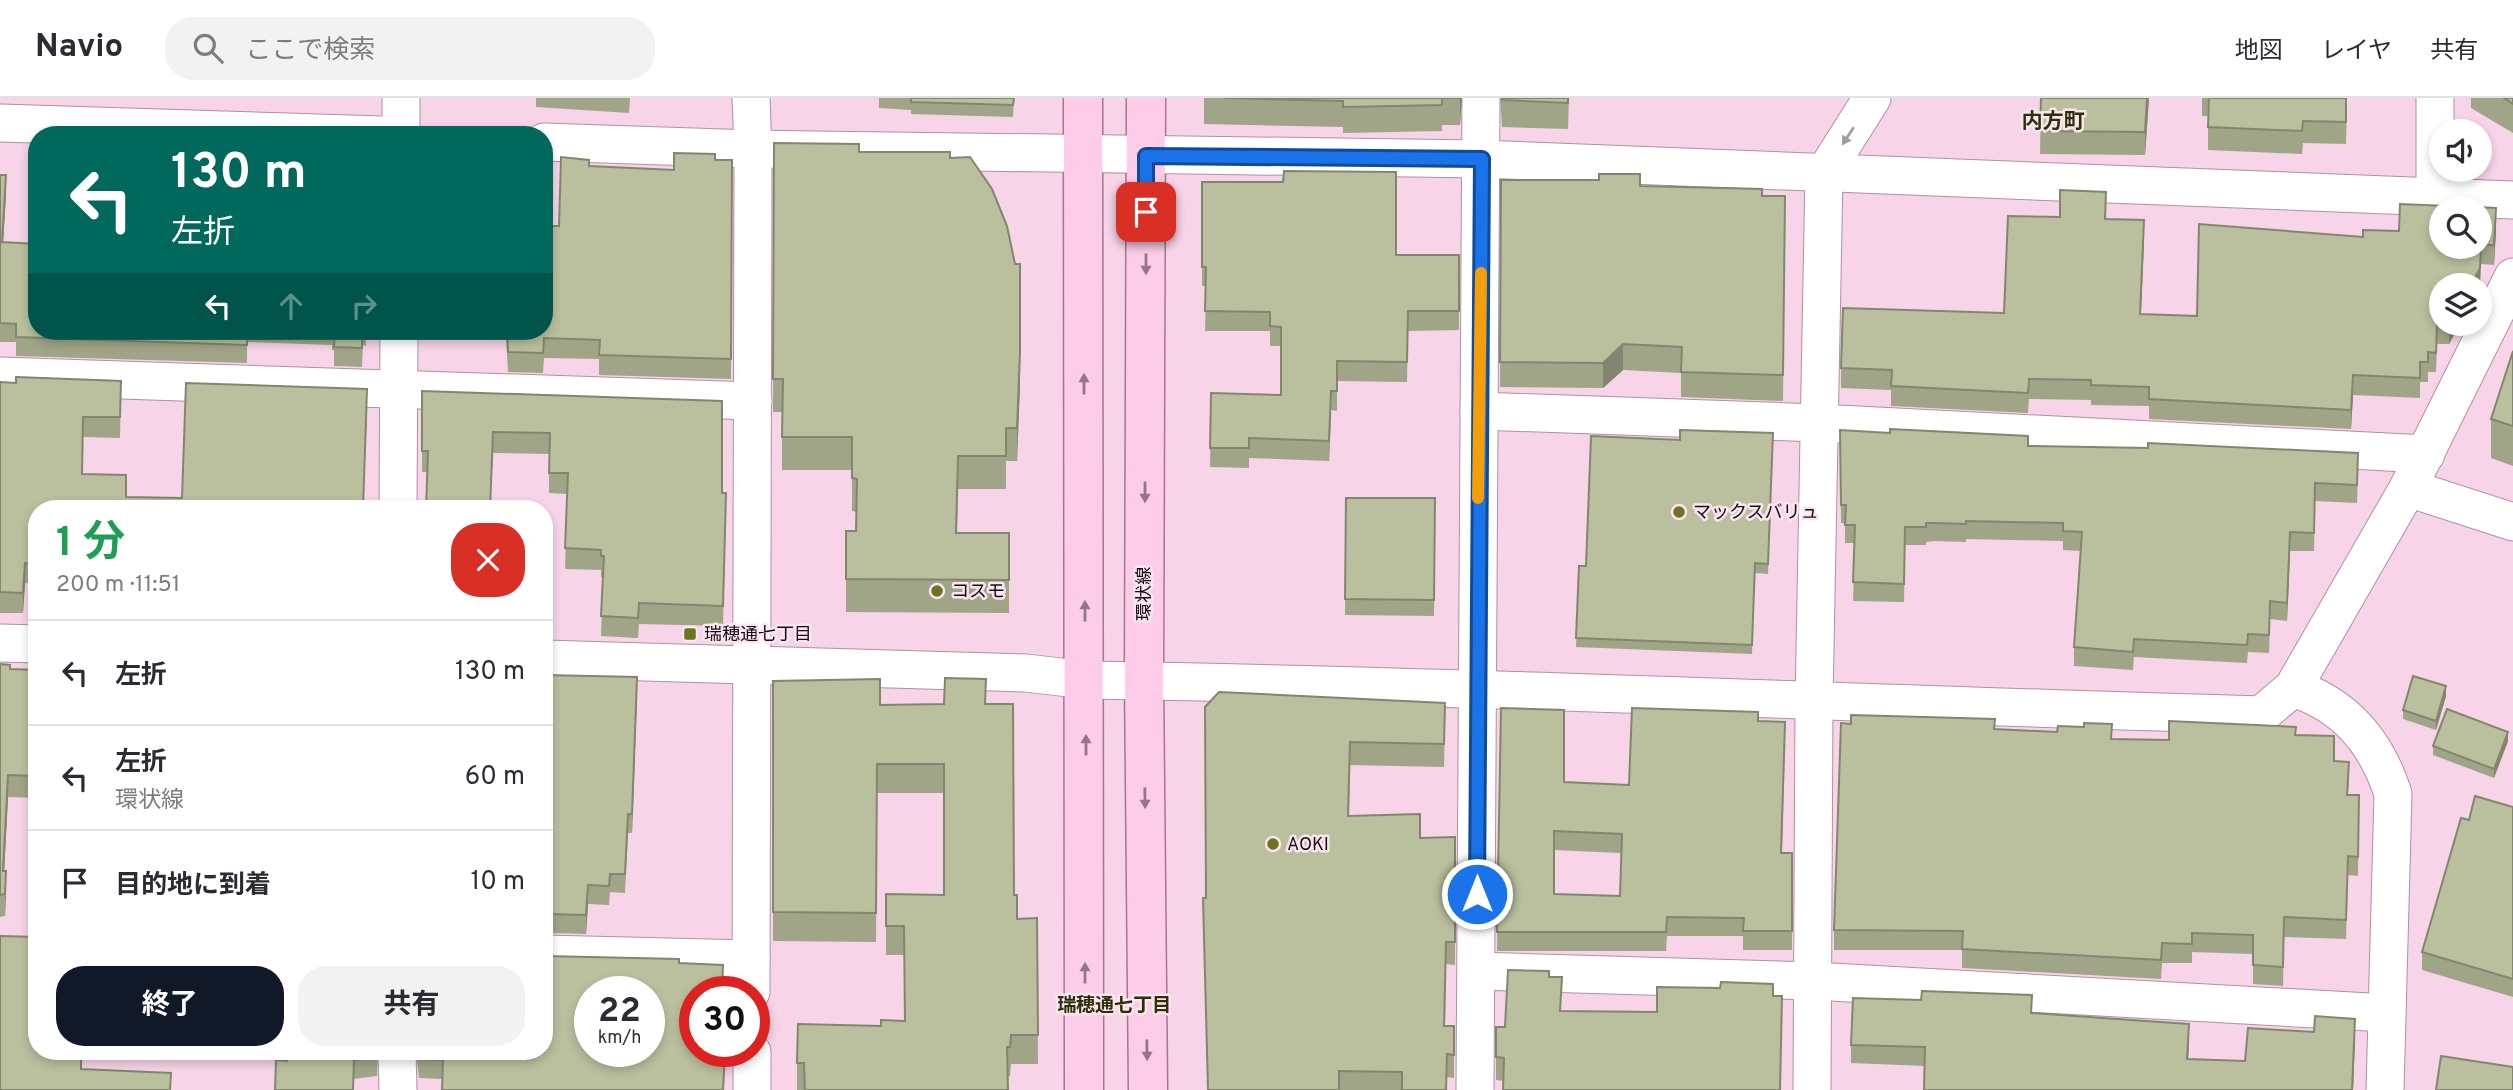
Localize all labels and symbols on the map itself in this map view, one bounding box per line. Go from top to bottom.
district label: 内方町 [2022,109,2085,136]
one-way arrow [1841,126,1854,145]
pin [1116,182,1176,242]
one-way arrow [1140,253,1152,275]
one-way arrow [1078,373,1090,395]
one-way arrow [1139,481,1150,503]
place label: マックスバリュ [1693,502,1818,525]
marker: マックスバリュ [1671,504,1687,520]
street label: 環状線 [1134,567,1157,621]
place label: コスモ [951,581,1005,604]
marker: コスモ [929,583,945,599]
one-way arrow [1080,600,1091,622]
place label: 瑞穂通七丁目 [704,624,812,647]
marker: 瑞穂通七丁目 [682,626,698,642]
one-way arrow [1080,734,1092,756]
one-way arrow [1139,787,1151,809]
place label: AOKI [1287,834,1329,857]
marker: AOKI [1265,836,1281,852]
position arrow [1440,857,1514,931]
one-way arrow [1079,962,1091,984]
speed limit sign: 30 [679,976,770,1067]
district label: 瑞穂通七丁目 [1057,994,1171,1018]
one-way arrow [1141,1039,1153,1061]

